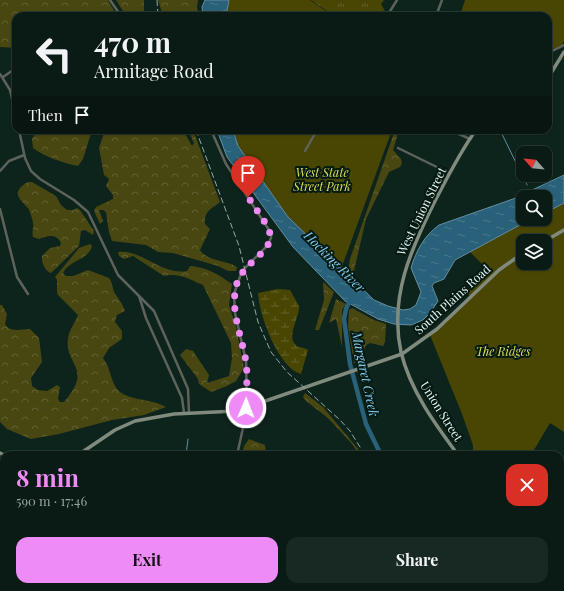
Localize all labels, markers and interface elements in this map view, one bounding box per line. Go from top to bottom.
text: 470 m [94,23,171,60]
icon: left [28,28,80,80]
text: Armitage Road [94,59,214,83]
icon: arrive [71,104,93,126]
text: Then [28,105,63,125]
north arrow [516,146,552,182]
map controls [516,146,552,270]
pin [231,156,265,197]
icon: arrive [237,162,259,184]
park label: West State Street Park [292,164,351,194]
street label: West Union Street [392,164,450,259]
button: search [516,190,552,226]
water label: Hocking River [300,226,369,295]
button: layers [516,234,552,270]
street label: South Plains Road [411,261,493,337]
water label: Margaret Creek [349,329,383,418]
park label: The Ridges [475,343,531,359]
street label: Union Street [417,378,467,445]
position arrow [225,387,267,429]
text: 8 min [16,461,79,493]
button: close [506,464,548,506]
text: 590 m · 17:46 [16,492,87,509]
button: Exit [16,537,278,583]
button: Share [286,537,548,583]

